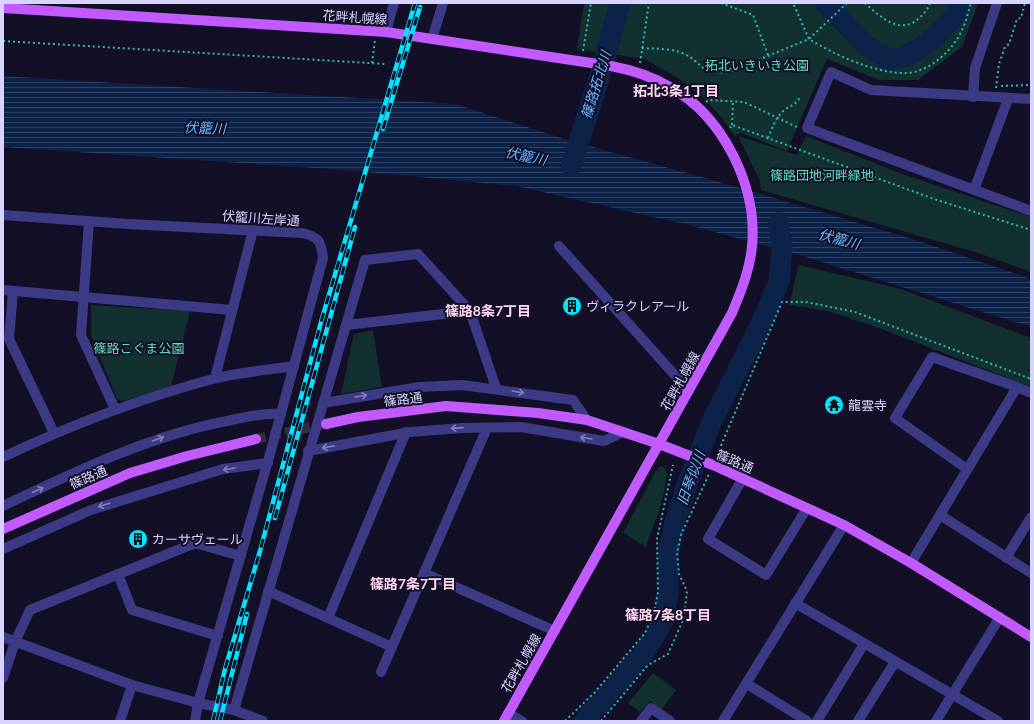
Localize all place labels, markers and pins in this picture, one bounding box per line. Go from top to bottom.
building icon: ヴィラクレアール [561,295,583,317]
place label: ヴィラクレアール [586,298,689,314]
temple icon: 龍雲寺 [823,394,845,416]
place label: 龍雲寺 [848,397,887,413]
building icon: カーサヴェール [127,528,149,550]
place label: カーサヴェール [152,531,243,547]

